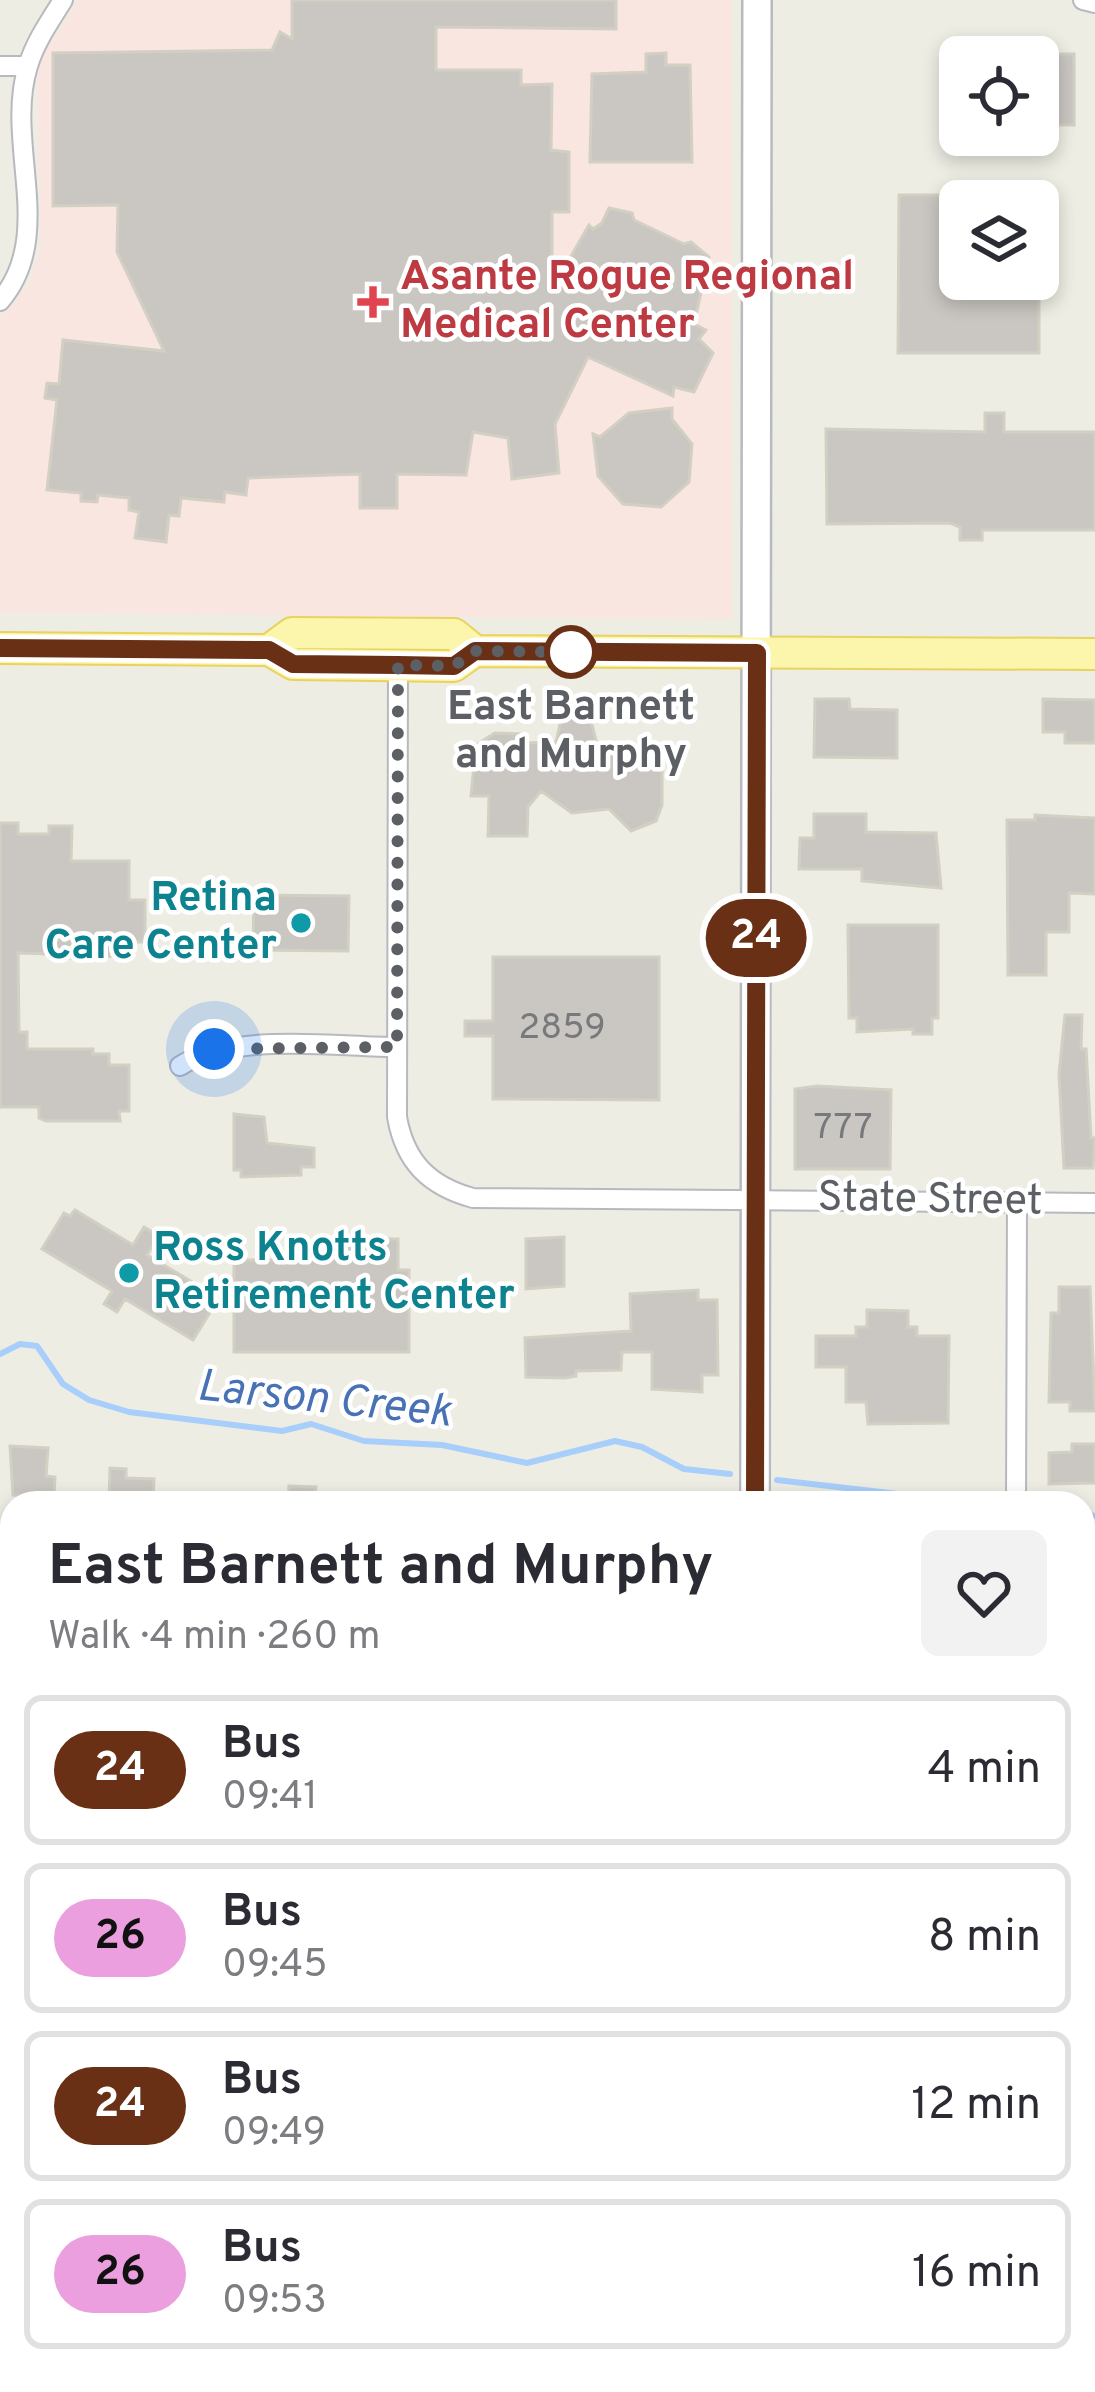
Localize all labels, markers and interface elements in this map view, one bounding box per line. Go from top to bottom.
map controls [939,36,1059,300]
button: locate [939,36,1059,156]
button: layers [939,180,1059,300]
place label: Asante Rogue Regional Medical Center [400,252,854,353]
marker: Asante Rogue Regional Medical Center [357,286,389,318]
marker: East Barnett and Murphy [546,627,596,677]
place label: East Barnett and Murphy [447,682,695,783]
place label: Retina Care Center [44,873,277,974]
line badge: 24 [702,899,810,977]
marker: Retina Care Center [288,910,314,936]
text: 24 [730,911,782,964]
house number: 2859 [518,1006,606,1052]
your location [184,1019,244,1079]
house number: 777 [814,1106,872,1152]
street label: State Street [817,1173,1043,1229]
place label: Ross Knotts Retirement Center [153,1223,515,1324]
marker: Ross Knotts Retirement Center [116,1260,142,1286]
water label: Larson Creek [194,1359,455,1443]
button: heart [921,1530,1047,1656]
text: East Barnett and Murphy [48,1533,714,1605]
text: Walk · 4 min · 260 m [48,1614,381,1663]
text: Bus [222,1717,302,1774]
text: 4 min [928,1742,1041,1799]
text: 24 [94,1743,146,1796]
text: 09:41 [222,1774,318,1823]
text: Bus [222,1885,302,1942]
text: 8 min [928,1910,1041,1967]
text: 26 [94,1911,146,1964]
text: 09:45 [222,1942,328,1991]
text: Bus [222,2053,302,2110]
text: 12 min [911,2078,1041,2135]
text: 24 [94,2079,146,2132]
text: 09:49 [222,2110,326,2159]
text: Bus [222,2221,302,2278]
text: 16 min [912,2246,1041,2303]
text: 26 [94,2247,146,2300]
text: 09:53 [222,2278,327,2327]

